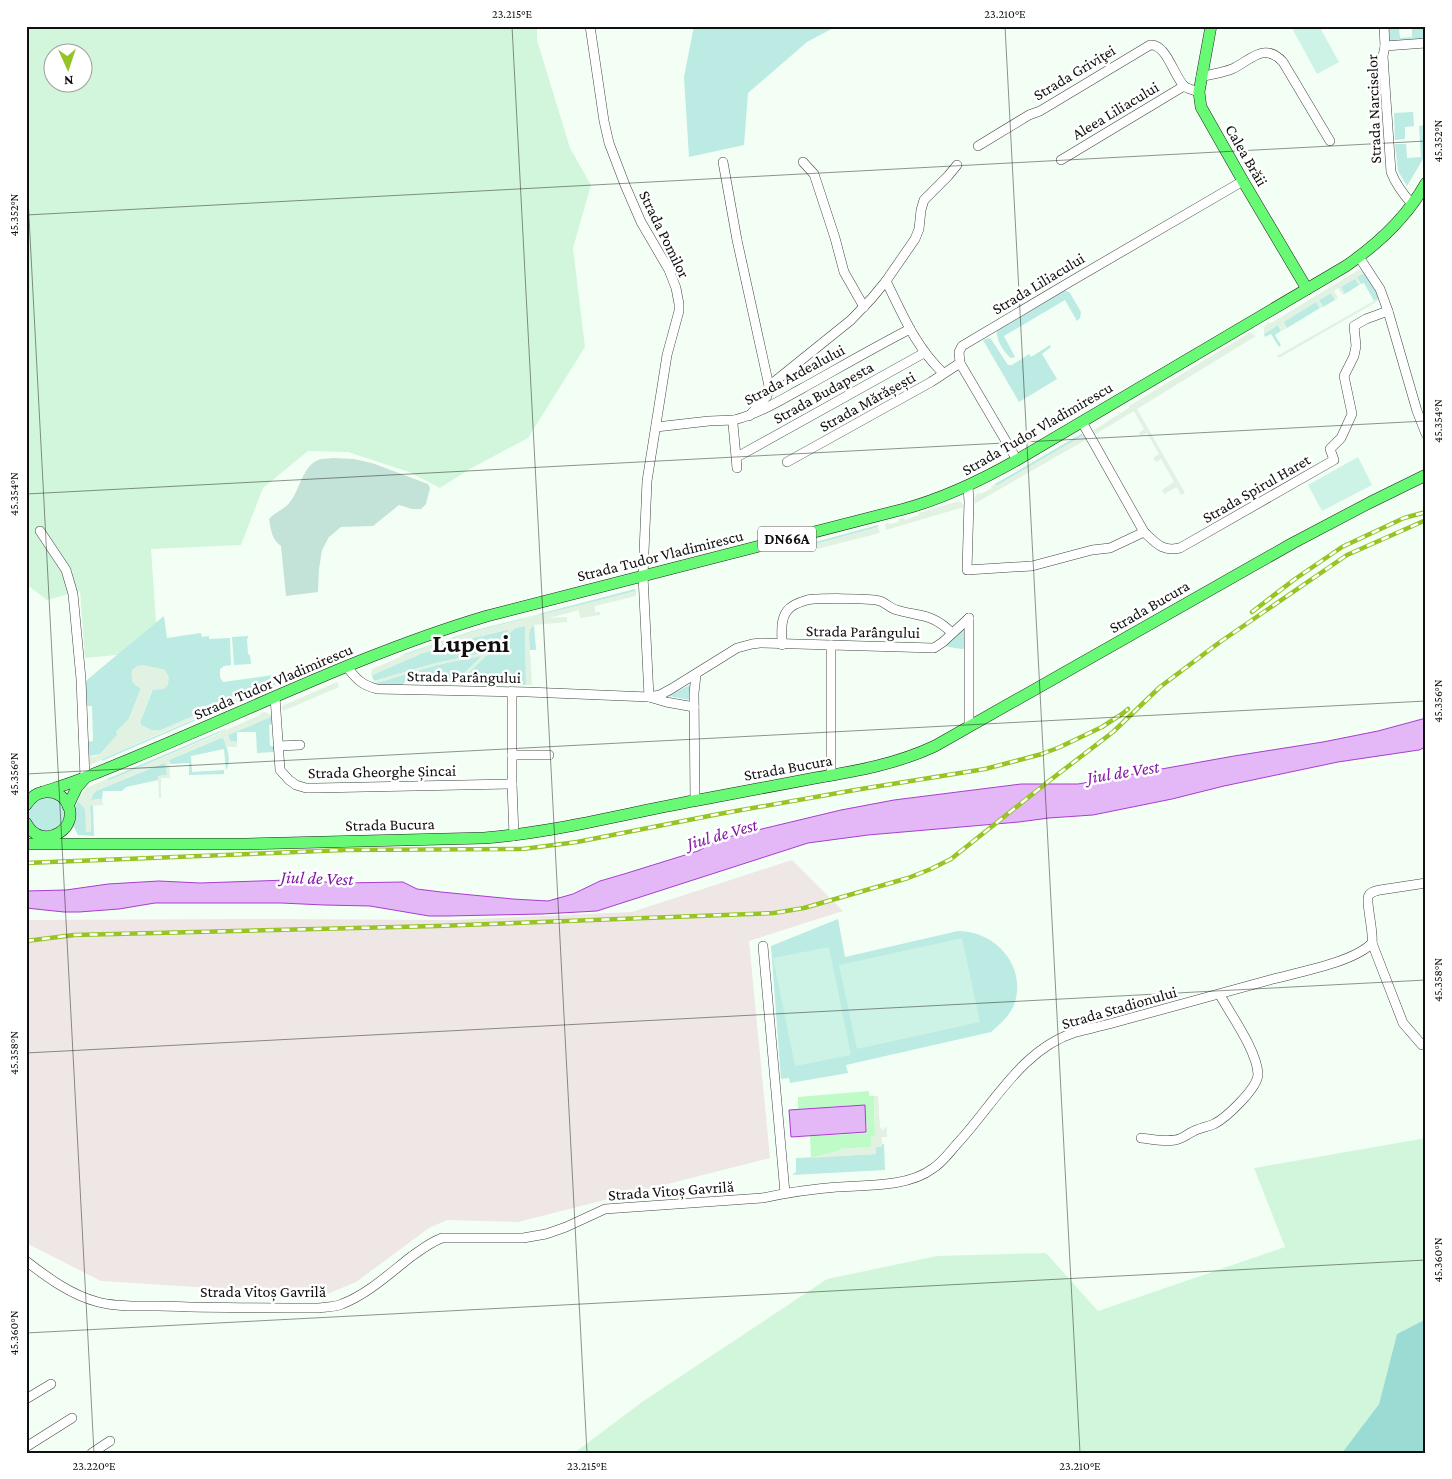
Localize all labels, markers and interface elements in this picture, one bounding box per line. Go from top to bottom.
text: 23.215°E [492,7,533,21]
text: 23.210°E [984,7,1026,21]
street label: Strada Griviţei [1030,41,1119,104]
north arrow [42,42,92,92]
street label: Strada Narciselor [1363,54,1384,164]
text: N [63,73,74,89]
street label: Aleea Liliacului [1069,78,1162,143]
text: 45.352°N [1431,119,1445,163]
street label: Calea Brăii [1222,121,1271,189]
street label: Strada Pomilor [636,188,693,281]
text: 45.352°N [7,193,21,237]
street label: Strada Liliacului [989,249,1087,318]
street label: Strada Ardealului [741,341,847,408]
street label: Strada Budapesta [770,358,877,428]
street label: Strada Mărășești [816,368,919,437]
street label: Strada Tudor Vladimirescu [959,378,1116,478]
text: 45.354°N [1431,399,1445,443]
street label: Strada Spirul Haret [1199,450,1314,527]
text: 45.354°N [7,472,21,516]
street label: Strada Tudor Vladimirescu [575,526,746,584]
road number: DN66A [758,526,816,552]
street label: Strada Bucura [1106,576,1193,636]
street label: Strada Parângului [806,622,920,642]
district label: Lupeni [432,629,510,658]
street label: Strada Tudor Vladimirescu [191,640,356,723]
street label: Strada Parângului [407,667,521,687]
text: 45.356°N [1431,679,1445,723]
street label: Strada Bucura [743,751,834,784]
text: 45.356°N [7,752,21,796]
water label: Jiul de Vest [1082,756,1161,788]
street label: Strada Gheorghe Șincai [308,762,456,783]
water label: Jiul de Vest [681,814,760,854]
street label: Strada Bucura [345,815,436,834]
water label: Jiul de Vest [277,867,354,889]
text: 45.358°N [1431,958,1445,1002]
street label: Strada Stadionului [1060,983,1179,1032]
text: 45.358°N [7,1031,21,1075]
street label: Strada Vitoș Gavrilă [607,1178,735,1205]
text: 45.360°N [1431,1237,1445,1283]
street label: Strada Vitoș Gavrilă [200,1283,327,1302]
text: 45.360°N [7,1310,21,1356]
text: 23.220°E [73,1459,116,1473]
text: 23.215°E [567,1459,608,1473]
text: 23.210°E [1059,1459,1101,1473]

